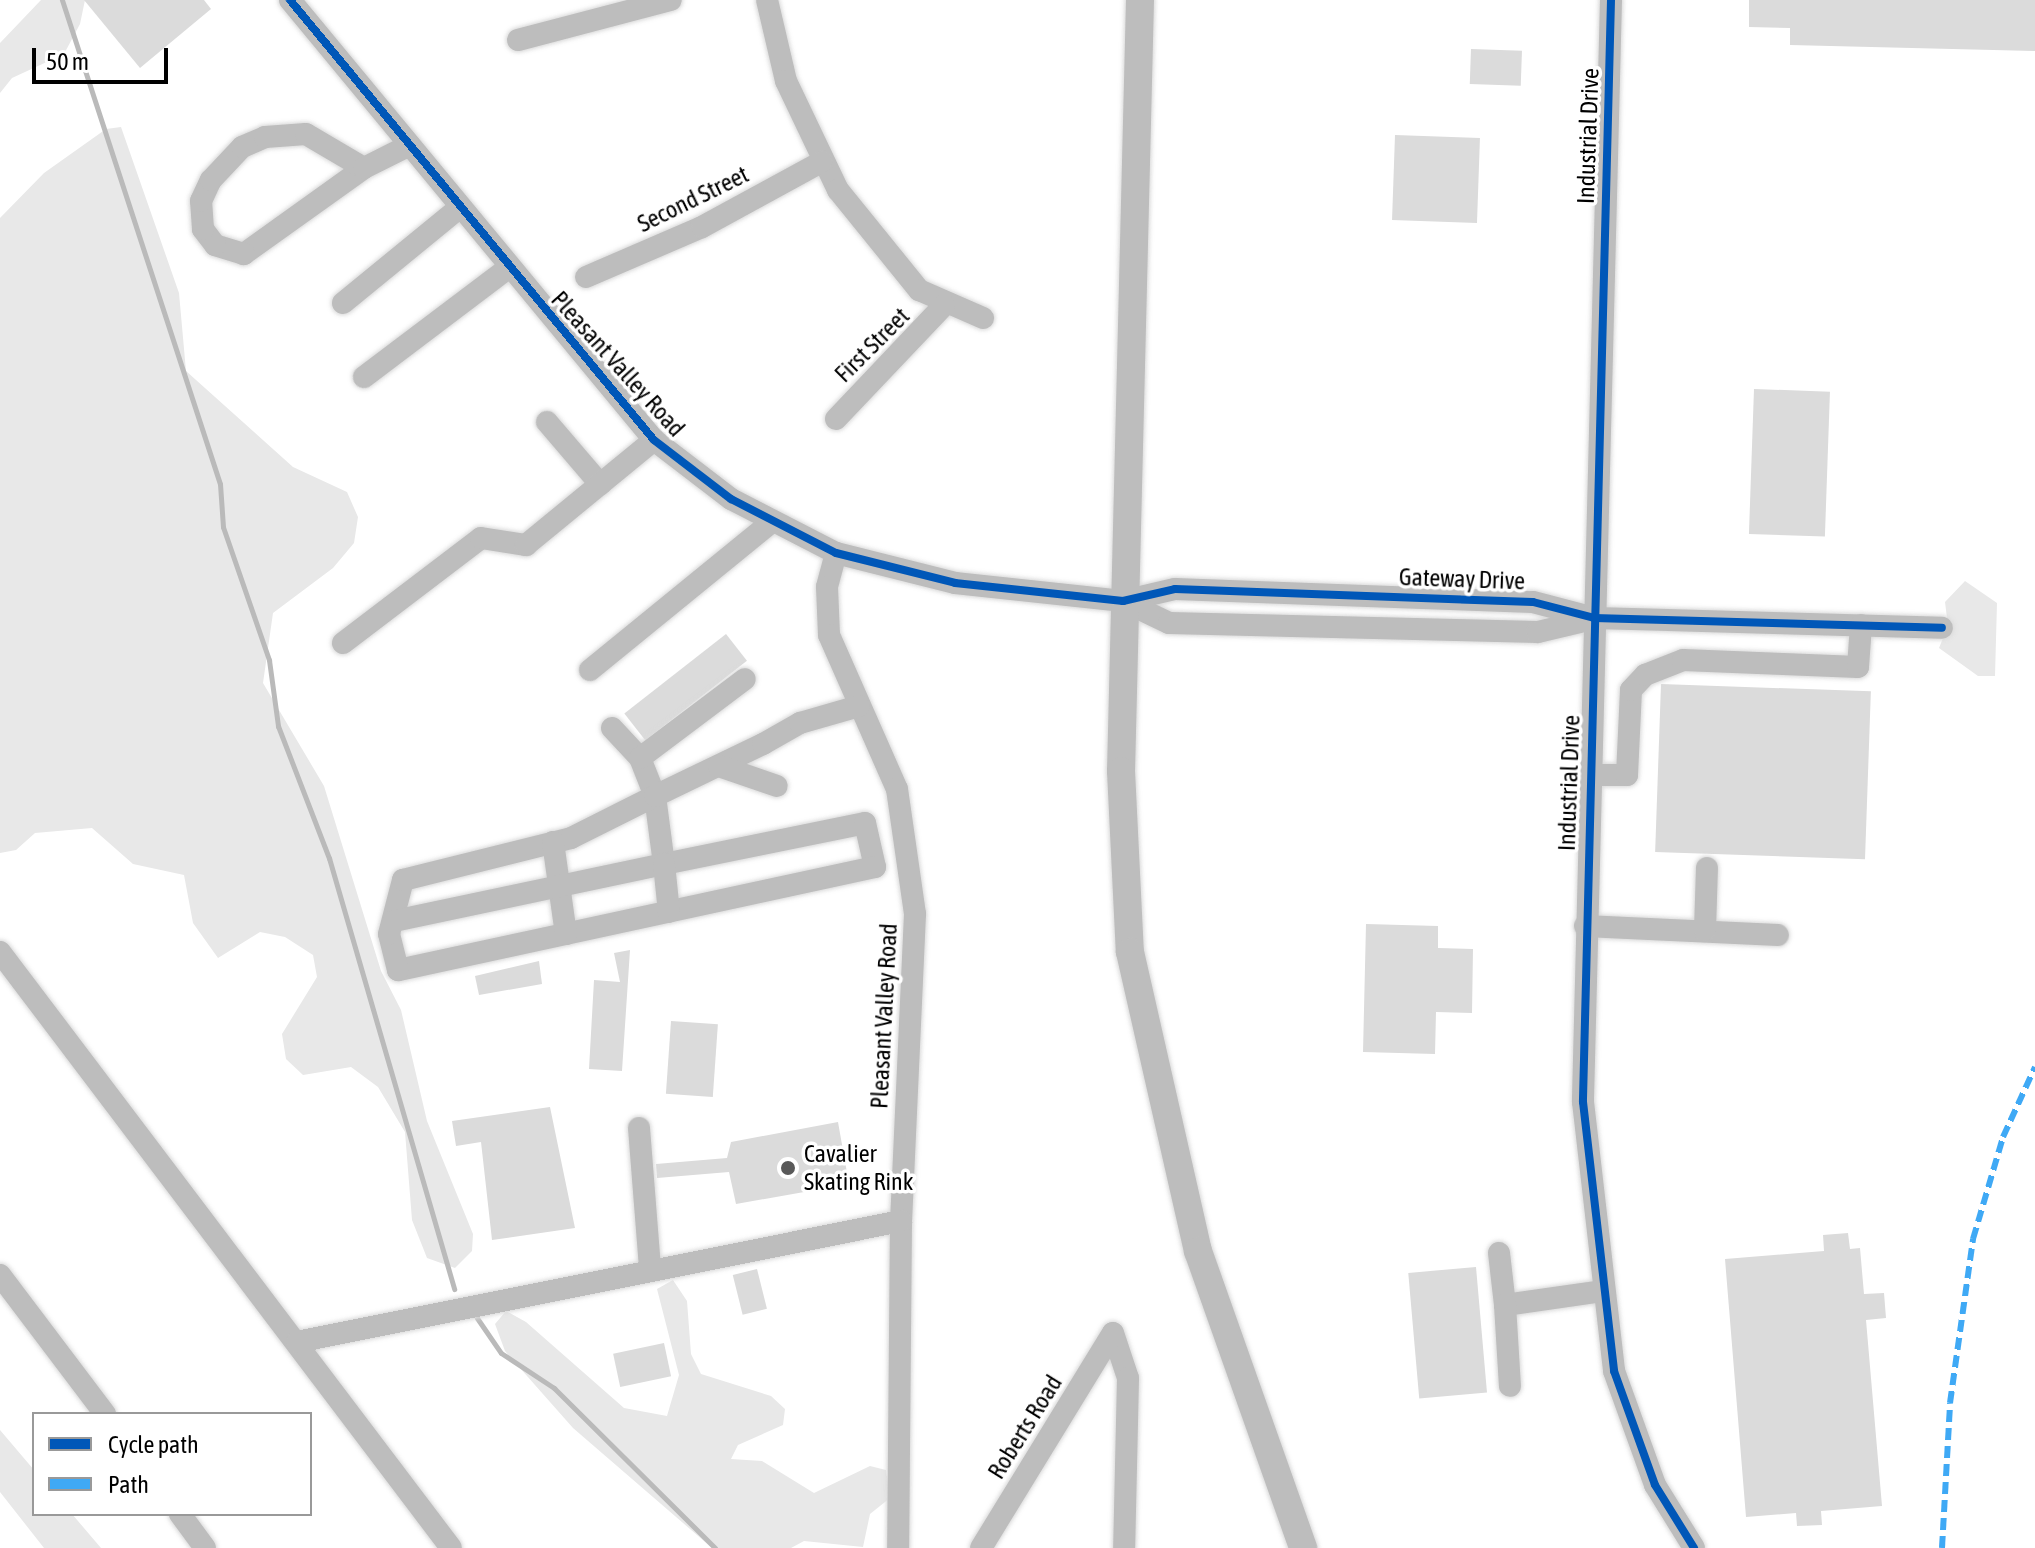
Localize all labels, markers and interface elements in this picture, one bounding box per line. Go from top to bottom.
scale bar [36,32,172,82]
text: 50 m [46,48,89,75]
street label: Industrial Drive [1571,67,1605,205]
street label: Second Street [633,160,753,238]
street label: Pleasant Valley Road [545,285,691,443]
street label: First Street [829,302,915,388]
street label: Gateway Drive [1398,562,1526,596]
street label: Industrial Drive [1552,714,1586,852]
street label: Pleasant Valley Road [865,923,903,1109]
place label: Cavalier Skating Rink [804,1140,913,1196]
marker: Cavalier Skating Rink [779,1159,797,1177]
street label: Roberts Road [982,1370,1068,1484]
legend [32,1412,312,1516]
text: Cycle path [108,1431,199,1458]
text: Path [108,1471,149,1498]

